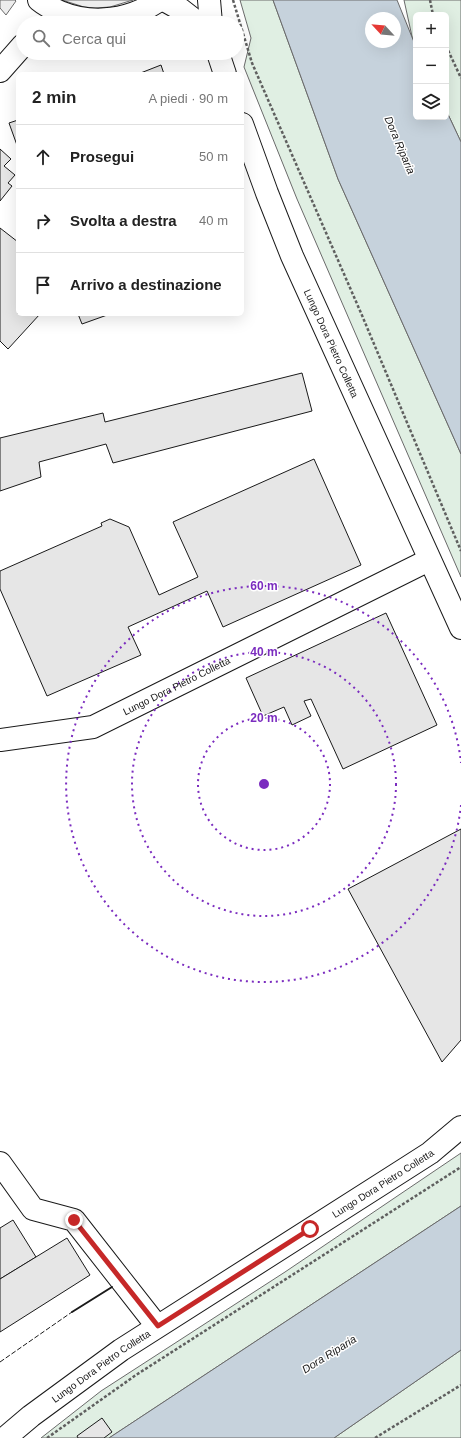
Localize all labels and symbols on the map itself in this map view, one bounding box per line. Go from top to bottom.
north arrow [365,12,401,48]
water label: Dora Riparia [382,114,418,176]
street label: Lungo Dora Pietro Colletta [302,287,361,400]
text: 60 m [250,579,278,593]
text: 40 m [250,645,278,659]
street label: Lungo Dora Pietro Colletta [121,655,232,717]
text: 20 m [250,711,278,725]
centre of rings [257,777,271,791]
street label: Lungo Dora Pietro Colletta [330,1147,436,1220]
route end [65,1211,83,1229]
route start [301,1220,319,1238]
street label: Lungo Dora Pietro Colletta [50,1328,153,1405]
water label: Dora Riparia [300,1333,358,1375]

